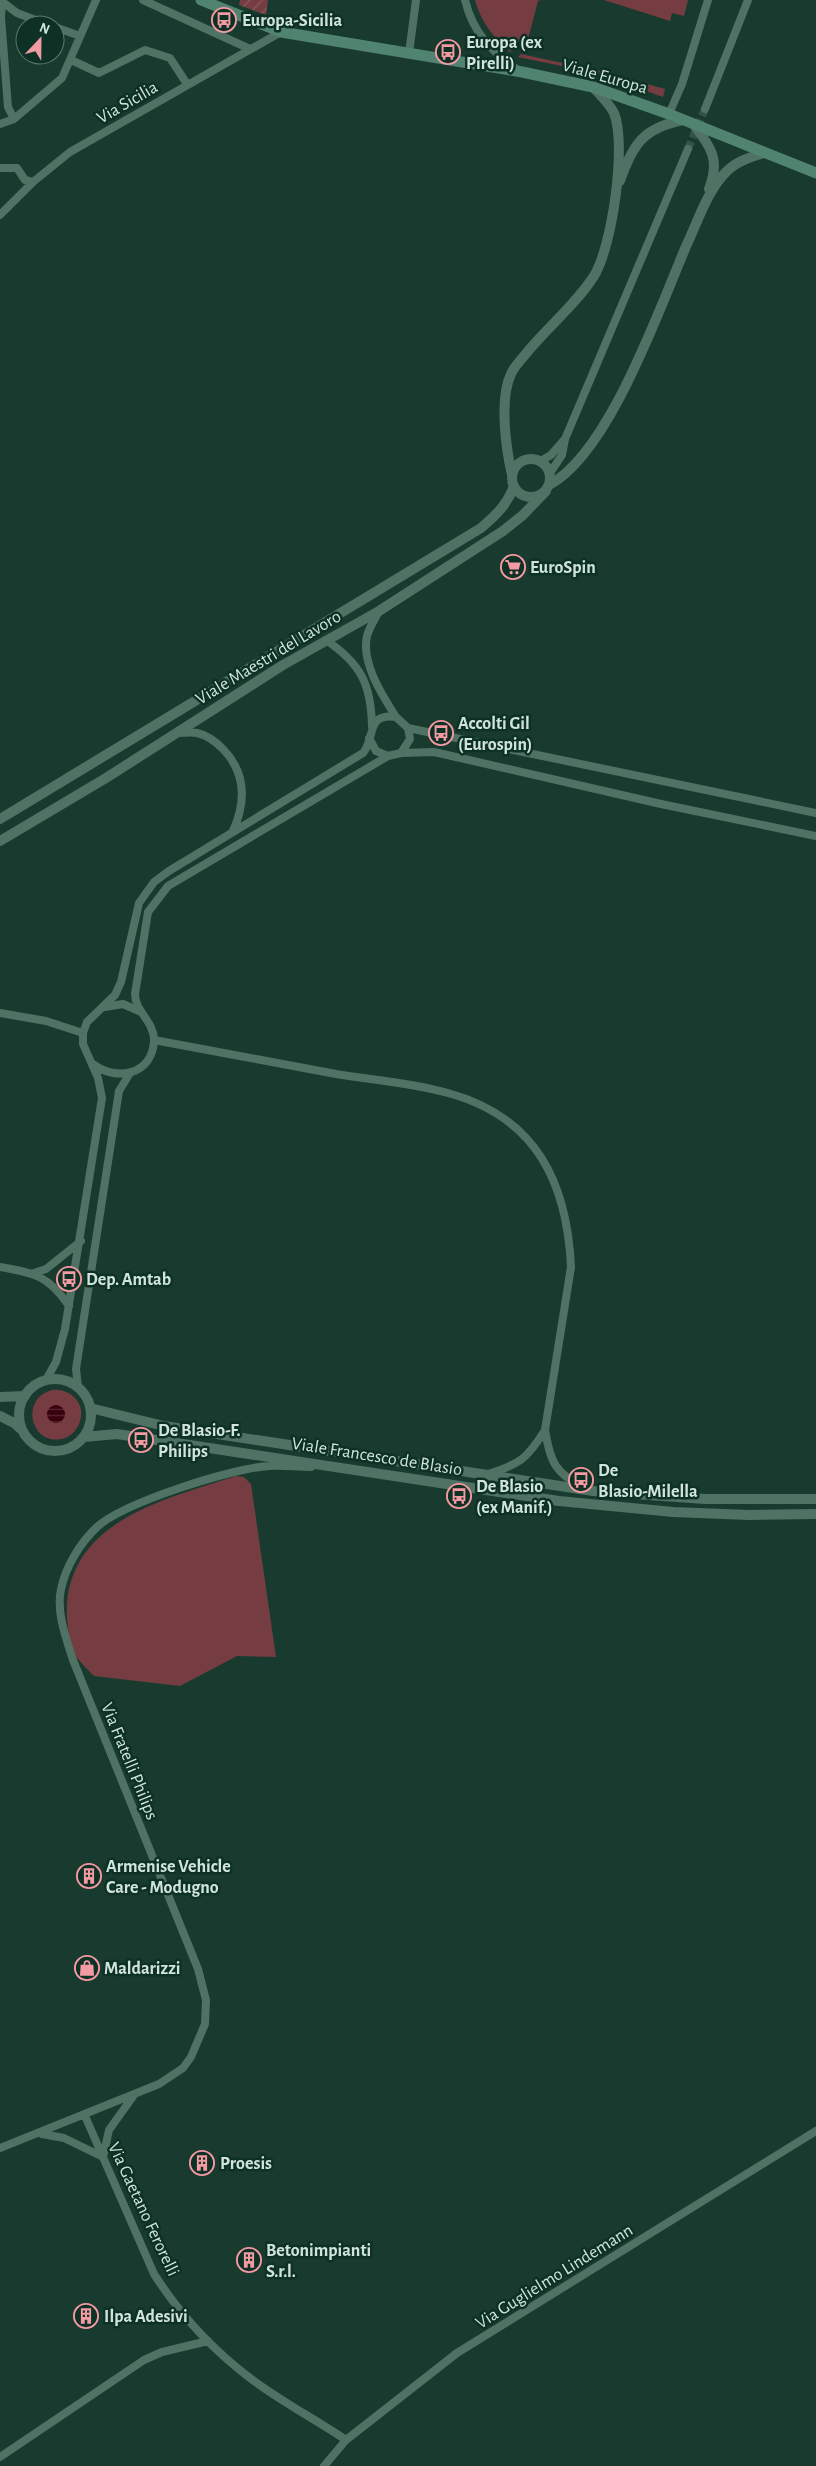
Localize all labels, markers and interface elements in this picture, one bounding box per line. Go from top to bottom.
bus stop icon: Europa-Sicilia [211,7,237,33]
place label: Europa-Sicilia [242,12,342,30]
north arrow [15,15,65,65]
text: N [37,21,52,37]
place label: Europa (ex Pirelli) [466,34,543,73]
bus stop icon: Europa (ex Pirelli) [435,39,461,65]
street label: Viale Europa [560,56,649,98]
street label: Via Sicilia [94,78,161,127]
supermarket icon: EuroSpin [500,554,526,580]
place label: EuroSpin [530,559,596,577]
street label: Viale Maestri del Lavoro [193,607,344,708]
place label: Accolti Gil (Eurospin) [458,715,532,754]
bus stop icon: Accolti Gil (Eurospin) [428,720,454,746]
bus stop icon: Dep. Amtab [56,1266,82,1292]
place label: Dep. Amtab [86,1271,171,1289]
place label: De Blasio-F. Philips [158,1422,241,1461]
bus stop icon: De Blasio-F. Philips [128,1427,154,1453]
street label: Viale Francesco de Blasio [290,1435,463,1479]
place label: De Blasio-Milella [598,1462,698,1501]
bus stop icon: De Blasio-Milella [568,1467,594,1493]
place label: De Blasio (ex Manif.) [476,1478,553,1517]
bus stop icon: De Blasio (ex Manif.) [446,1483,472,1509]
street label: Via Fratelli Philips [97,1700,161,1823]
place label: Armenise Vehicle Care - Modugno [106,1858,231,1897]
building icon: Armenise Vehicle Care - Modugno [76,1863,102,1889]
shop icon: Maldarizzi [74,1955,100,1981]
place label: Maldarizzi [104,1960,181,1978]
street label: Via Gaetano Ferorelli [104,2140,182,2279]
building icon: Proesis [189,2150,215,2176]
place label: Proesis [220,2155,272,2173]
street label: Via Guglielmo Lindemann [473,2221,636,2333]
place label: Betonimpianti S.r.l. [266,2242,371,2281]
building icon: Betonimpianti S.r.l. [236,2247,262,2273]
building icon: Ilpa Adesivi [73,2303,99,2329]
place label: Ilpa Adesivi [104,2308,188,2326]

